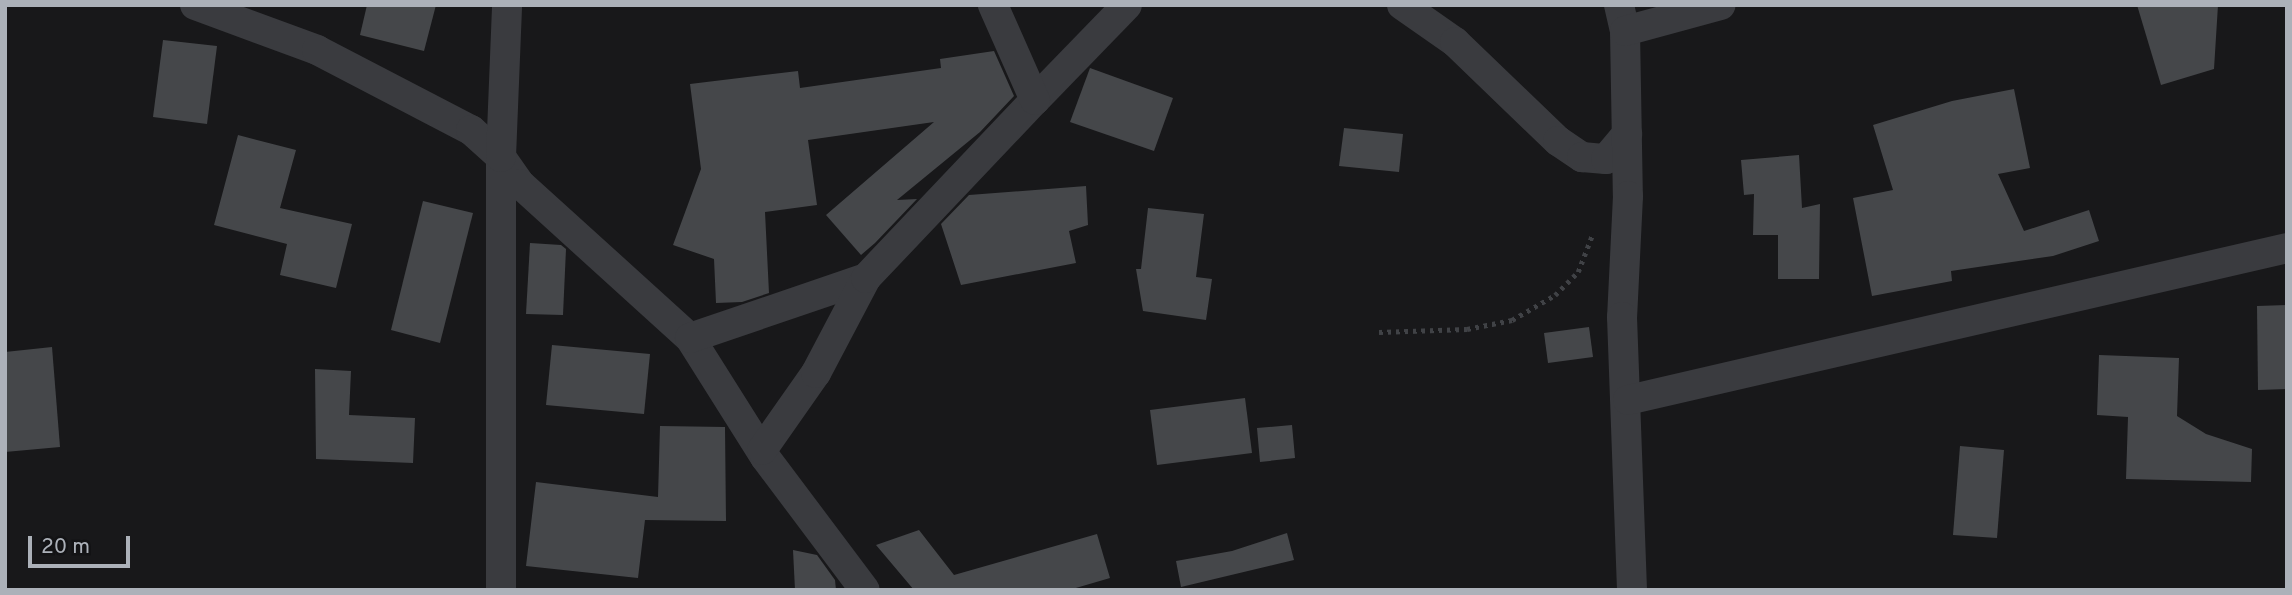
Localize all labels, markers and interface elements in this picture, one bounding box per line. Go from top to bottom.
scale bar [32,522,133,566]
text: 20 m [41,534,90,561]

